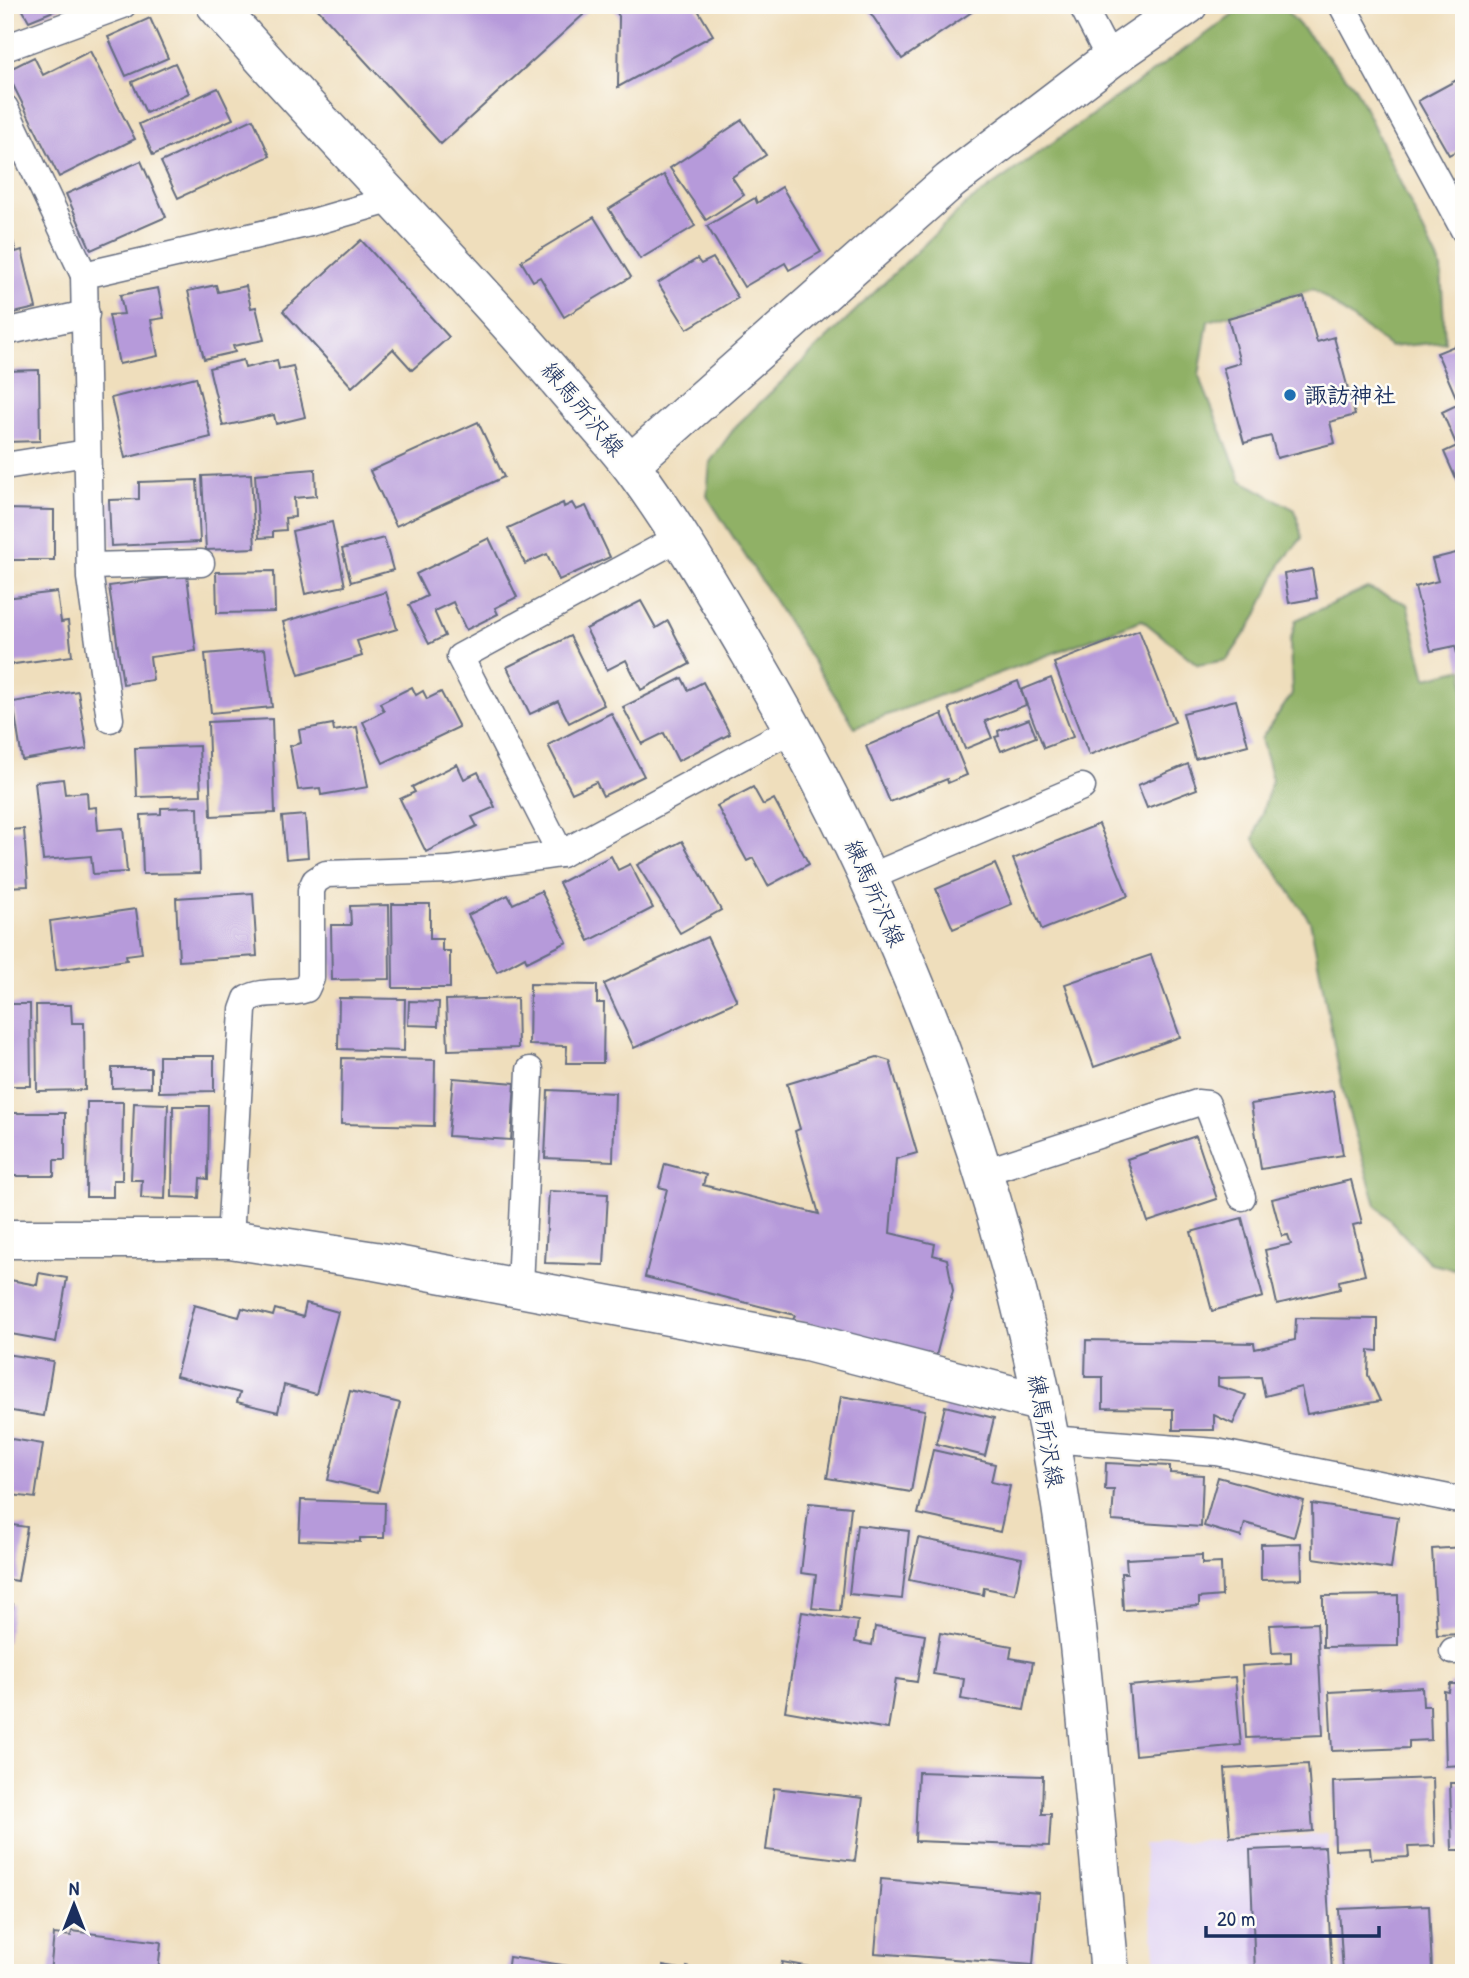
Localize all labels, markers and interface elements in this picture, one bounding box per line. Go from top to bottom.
street label: 練馬所沢線 [535,355,632,463]
place label: 諏訪神社 [1304,379,1396,410]
marker: 諏訪神社 [1282,387,1298,403]
street label: 練馬所沢線 [838,834,913,952]
street label: 練馬所沢線 [1021,1372,1072,1490]
north arrow [38,1870,108,1940]
text: N [69,1875,79,1901]
scale bar [1206,1894,1380,1938]
text: 20 m [1217,1904,1255,1933]

